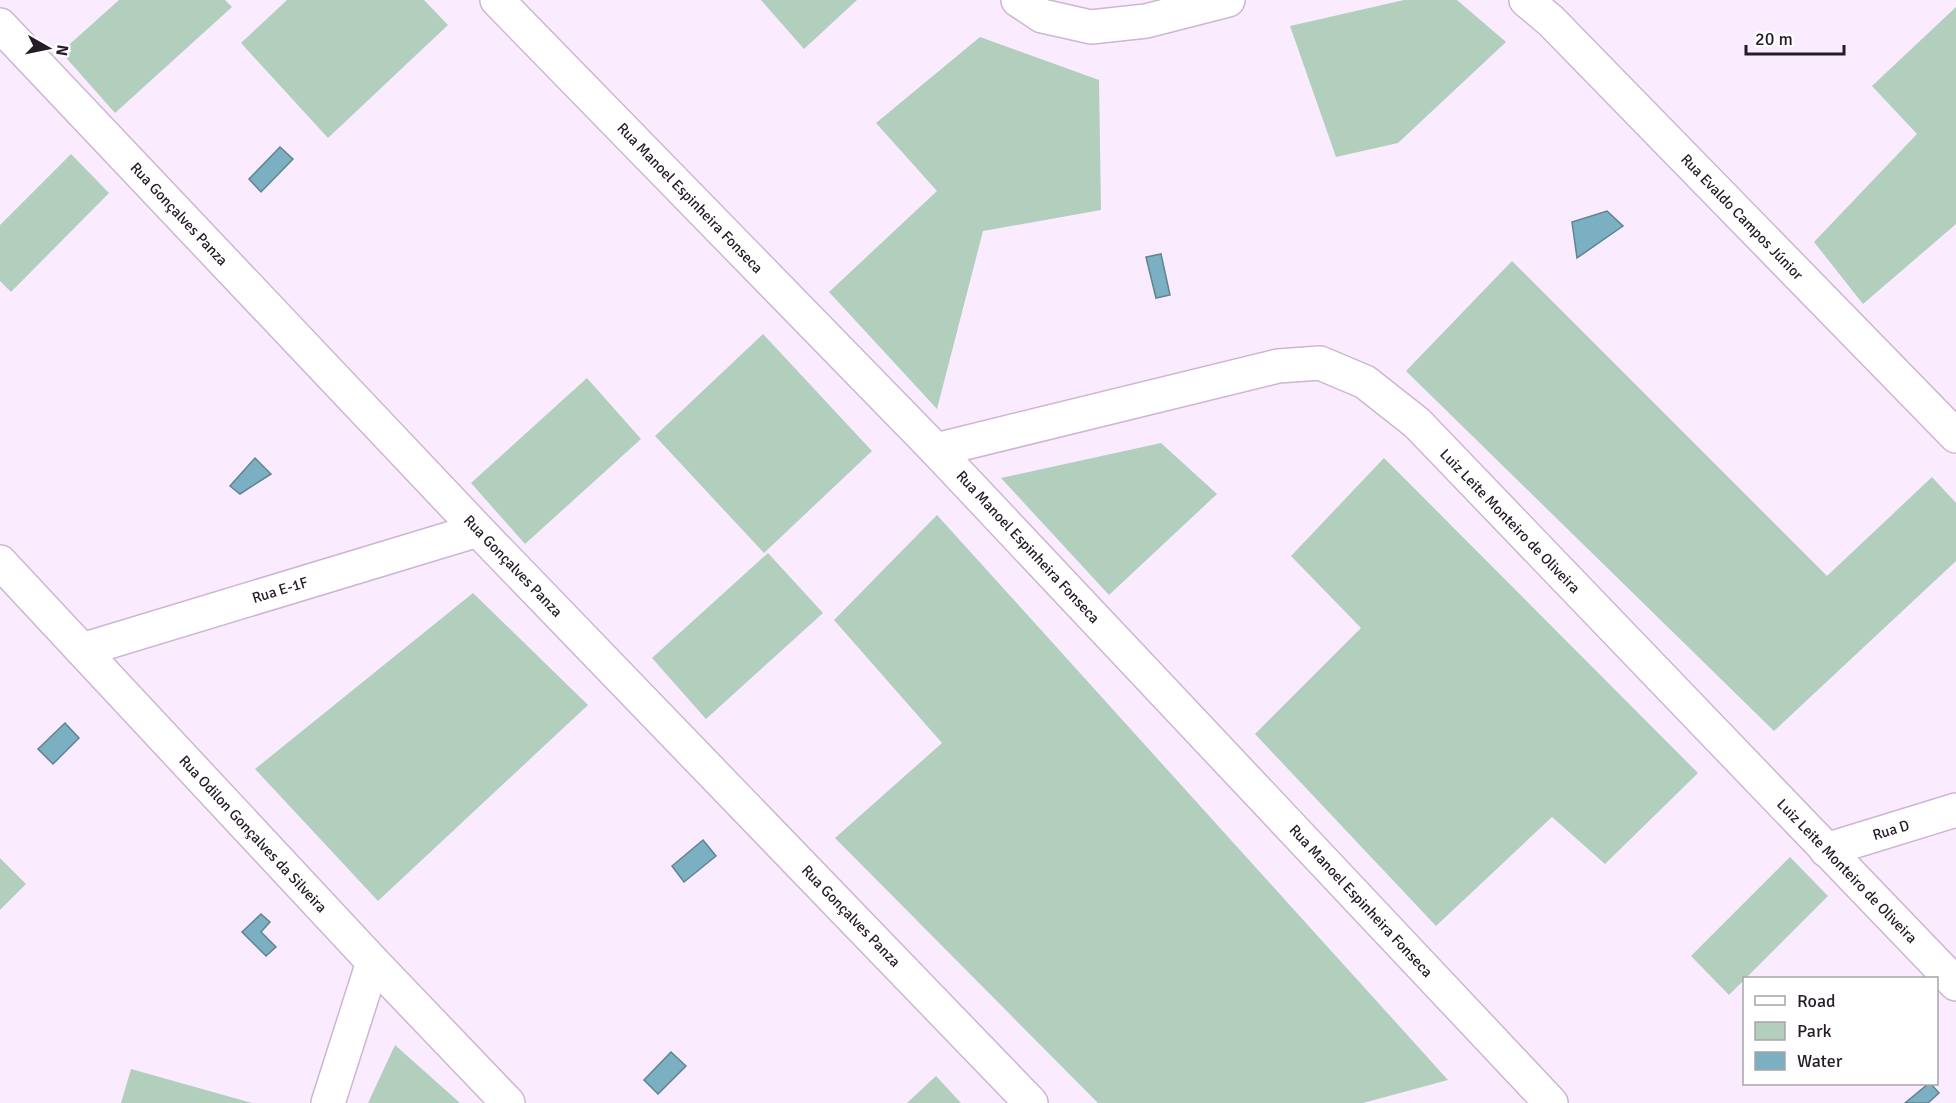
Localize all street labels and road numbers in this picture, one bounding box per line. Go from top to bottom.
street label: Rua Manoel Espinheira Fonseca [613,119,767,277]
street label: Rua Evaldo Campos Júnior [1677,150,1807,284]
street label: Rua Gonçalves Panza [127,159,231,269]
street label: Luiz Leite Monteiro de Oliveira [1436,445,1584,597]
street label: Rua Manoel Espinheira Fonseca [952,467,1104,627]
street label: Rua Gonçalves Panza [460,511,566,621]
street label: Rua E-1F [250,573,310,607]
street label: Rua Odilon Gonçalves da Silveira [175,752,331,916]
street label: Luiz Leite Monteiro de Oliveira [1773,795,1921,947]
street label: Rua D [1870,816,1912,844]
street label: Rua Manoel Espinheira Fonseca [1285,821,1437,981]
street label: Rua Gonçalves Panza [798,861,904,971]

